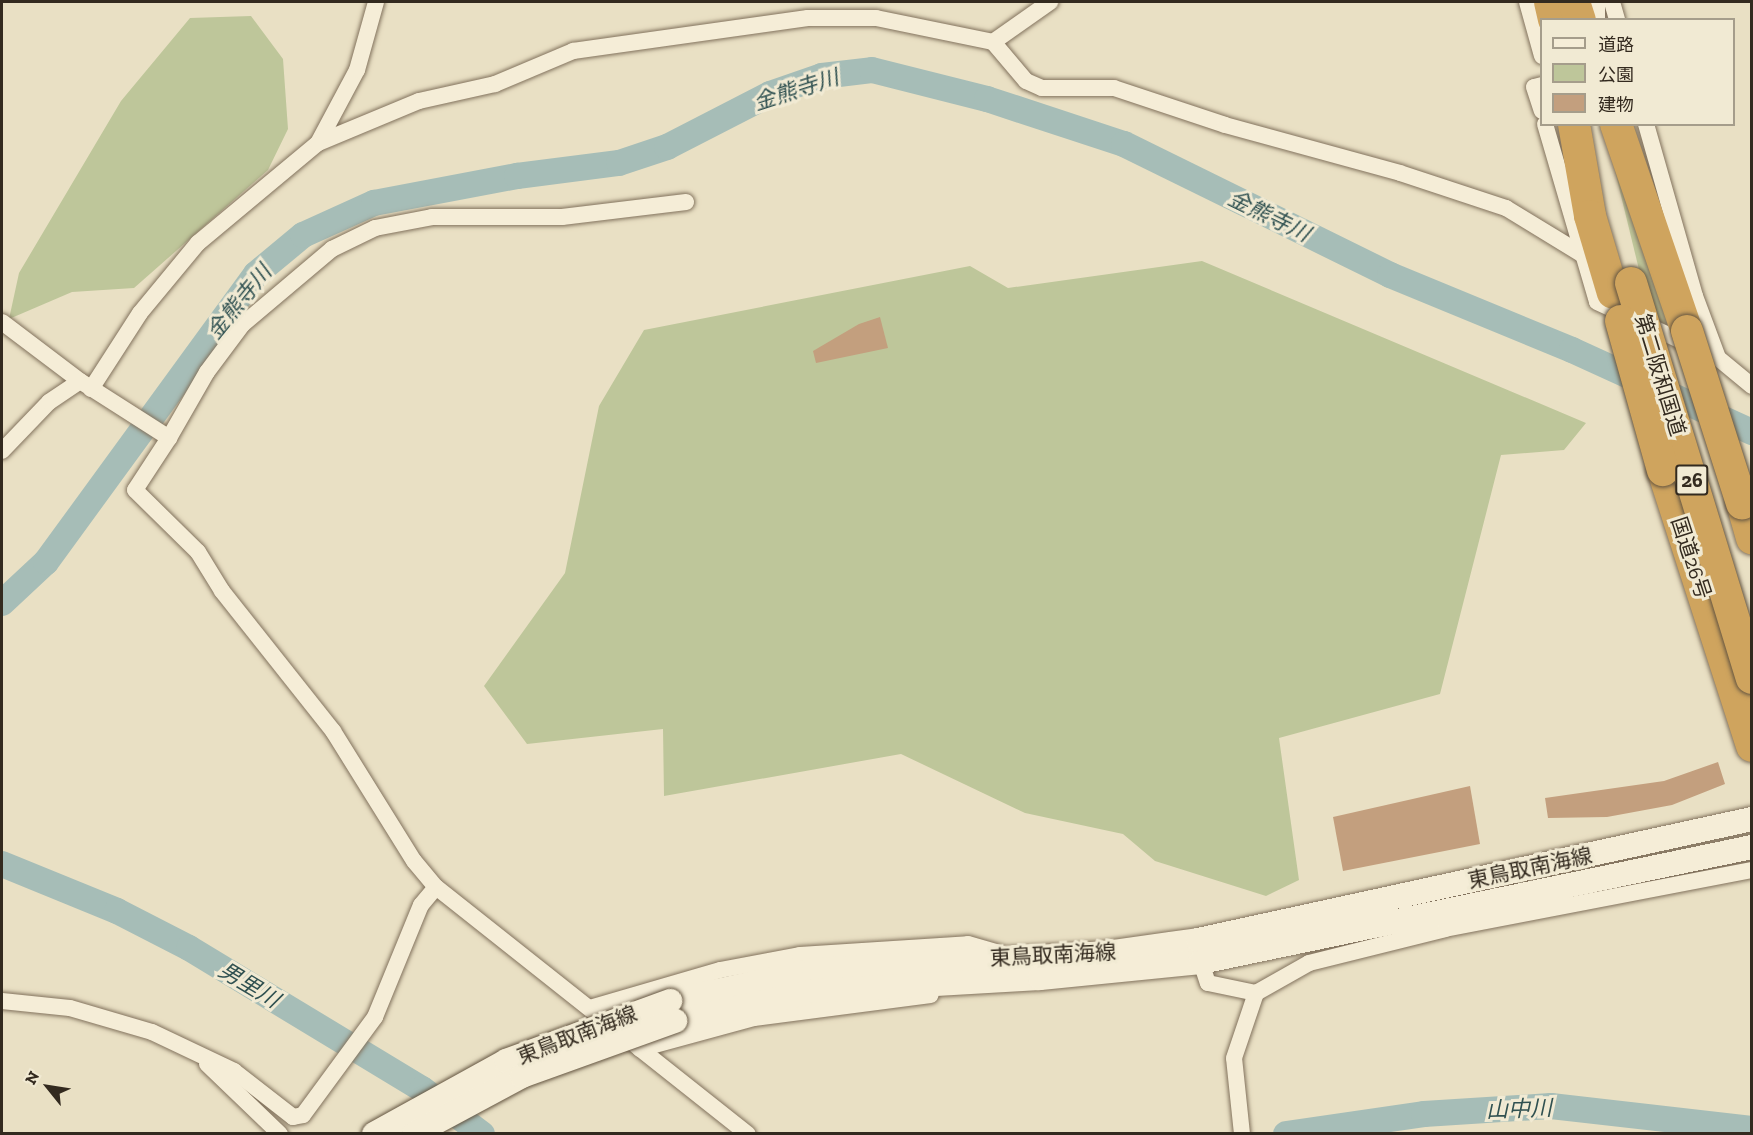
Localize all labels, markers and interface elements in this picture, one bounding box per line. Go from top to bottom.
legend [1540,18,1735,126]
text: 道路 [1598,34,1634,56]
water label: 金熊寺川 [750,64,842,116]
text: 公園 [1598,64,1634,86]
text: 建物 [1598,94,1634,116]
water label: 金熊寺川 [1224,185,1314,247]
water label: 金熊寺川 [201,259,277,345]
street label: 第二阪和国道 [1630,311,1690,439]
road number: 26 [1674,463,1710,497]
street label: 国道26号 [1666,514,1716,602]
street label: 東鳥取南海線 [1466,843,1594,893]
street label: 東鳥取南海線 [989,939,1117,971]
water label: 男里川 [214,957,284,1013]
street label: 東鳥取南海線 [514,1001,640,1069]
north arrow [18,1057,78,1117]
text: N [21,1068,43,1088]
water label: 山中川 [1486,1095,1552,1123]

